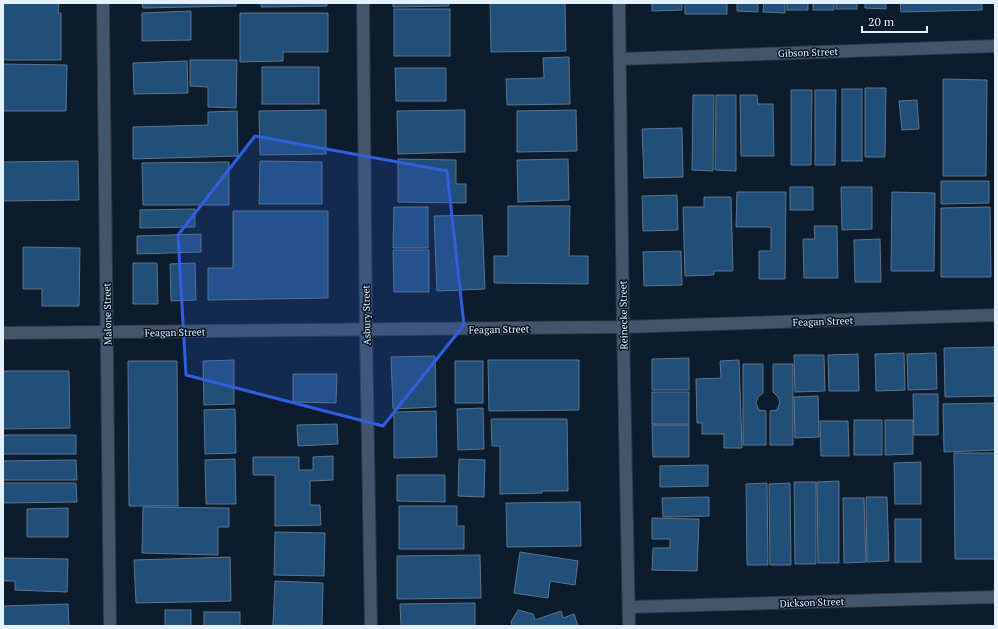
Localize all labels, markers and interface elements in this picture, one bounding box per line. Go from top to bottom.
scale bar [862,8,927,34]
text: 20 m [868,14,895,29]
street label: Gibson Street [778,45,839,60]
street label: Reinecke Street [616,280,631,350]
street label: Malone Street [100,282,115,345]
street label: Asbury Street [359,284,374,345]
street label: Feagan Street [792,314,854,329]
street label: Feagan Street [468,322,530,337]
street label: Feagan Street [144,325,206,340]
street label: Dickson Street [779,595,845,610]

